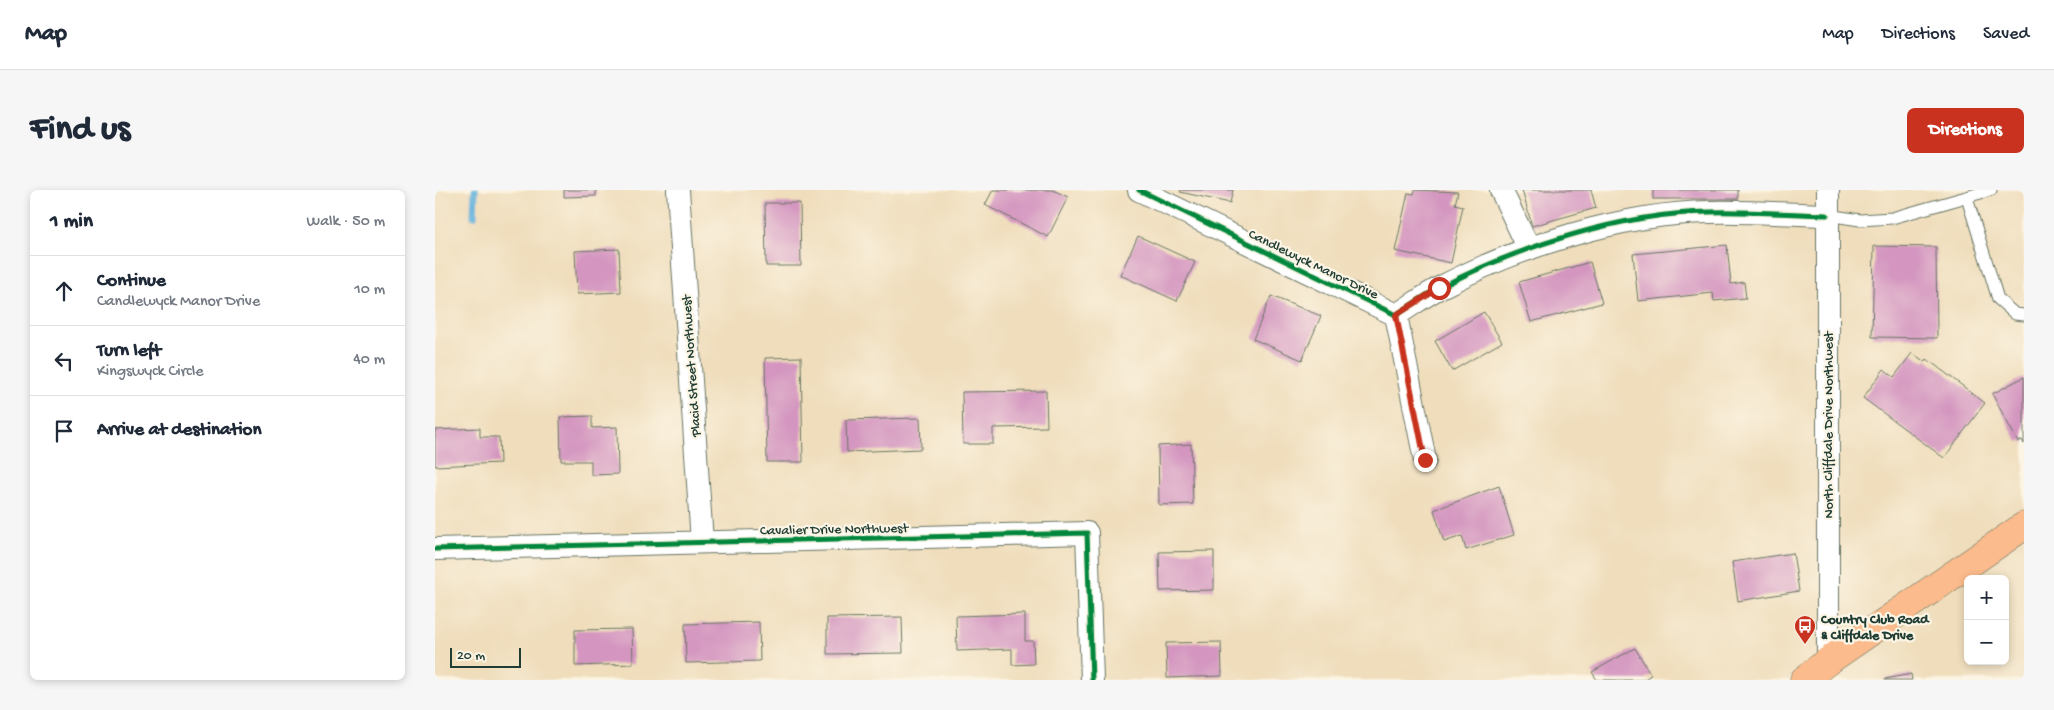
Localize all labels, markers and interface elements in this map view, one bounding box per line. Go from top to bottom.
text: Map [25,20,67,49]
text: Map [1822,24,1854,45]
text: Directions [1882,24,1955,45]
text: Saved [1983,24,2029,45]
button: Directions [1907,108,2024,153]
text: Find us [30,110,130,151]
text: 1 min [50,210,93,235]
text: Walk · 50 m [307,213,385,232]
street label: Candlewyck Manor Drive [1245,226,1381,305]
text: Continue [97,270,166,293]
icon: ahead [50,277,78,305]
route start [1428,277,1451,300]
text: 10 m [354,281,385,300]
text: Candlewyck Manor Drive [97,293,260,312]
street label: Placid Street Northwest [679,293,706,438]
street label: North Cliffdale Drive Northwest [1821,330,1838,519]
text: Turn left [97,340,161,363]
icon: left [50,347,78,375]
text: 40 m [353,351,385,370]
text: Kingswyck Circle [97,363,204,382]
icon: arrive [50,417,78,445]
text: Arrive at destination [97,419,261,442]
route end [1414,449,1437,472]
street label: Cavalier Drive Northwest [760,521,910,540]
map controls [1964,575,2009,665]
button: + [1964,575,2009,620]
place label: Country Club Road & Cliffdale Drive [1820,612,1930,645]
bus stop icon: Country Club Road & Cliffdale Drive [1793,614,1817,645]
button: − [1964,620,2009,665]
scale bar [450,645,521,668]
text: 20 m [457,648,485,665]

